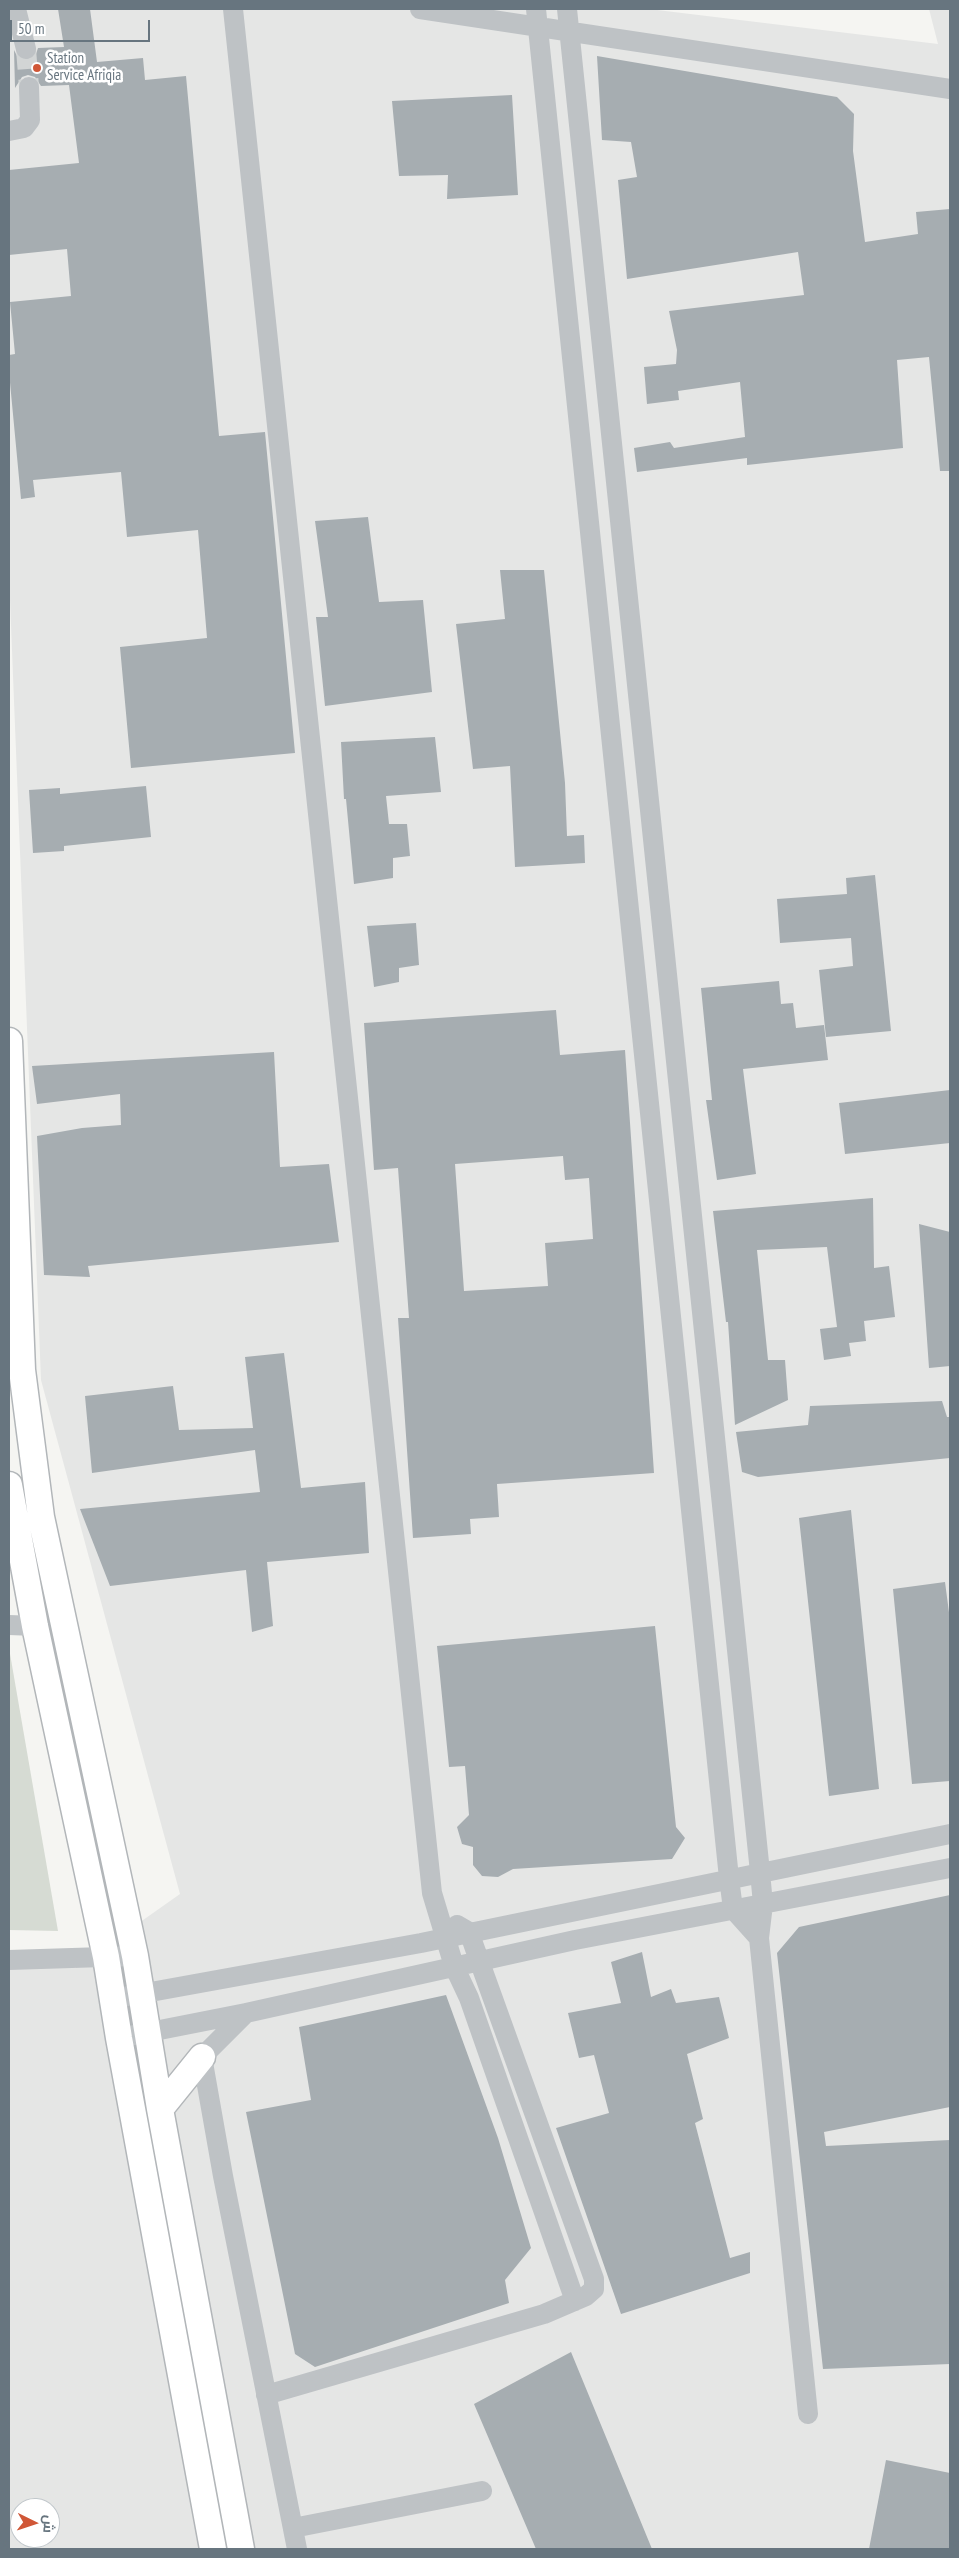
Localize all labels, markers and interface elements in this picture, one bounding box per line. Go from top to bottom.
scale bar [12,10,152,42]
text: 50 m [18,19,44,38]
place label: Station Service Afriqia [47,50,121,85]
marker: Station Service Afriqia [31,62,43,74]
north arrow [10,2498,60,2548]
text: ش [39,2514,59,2534]

